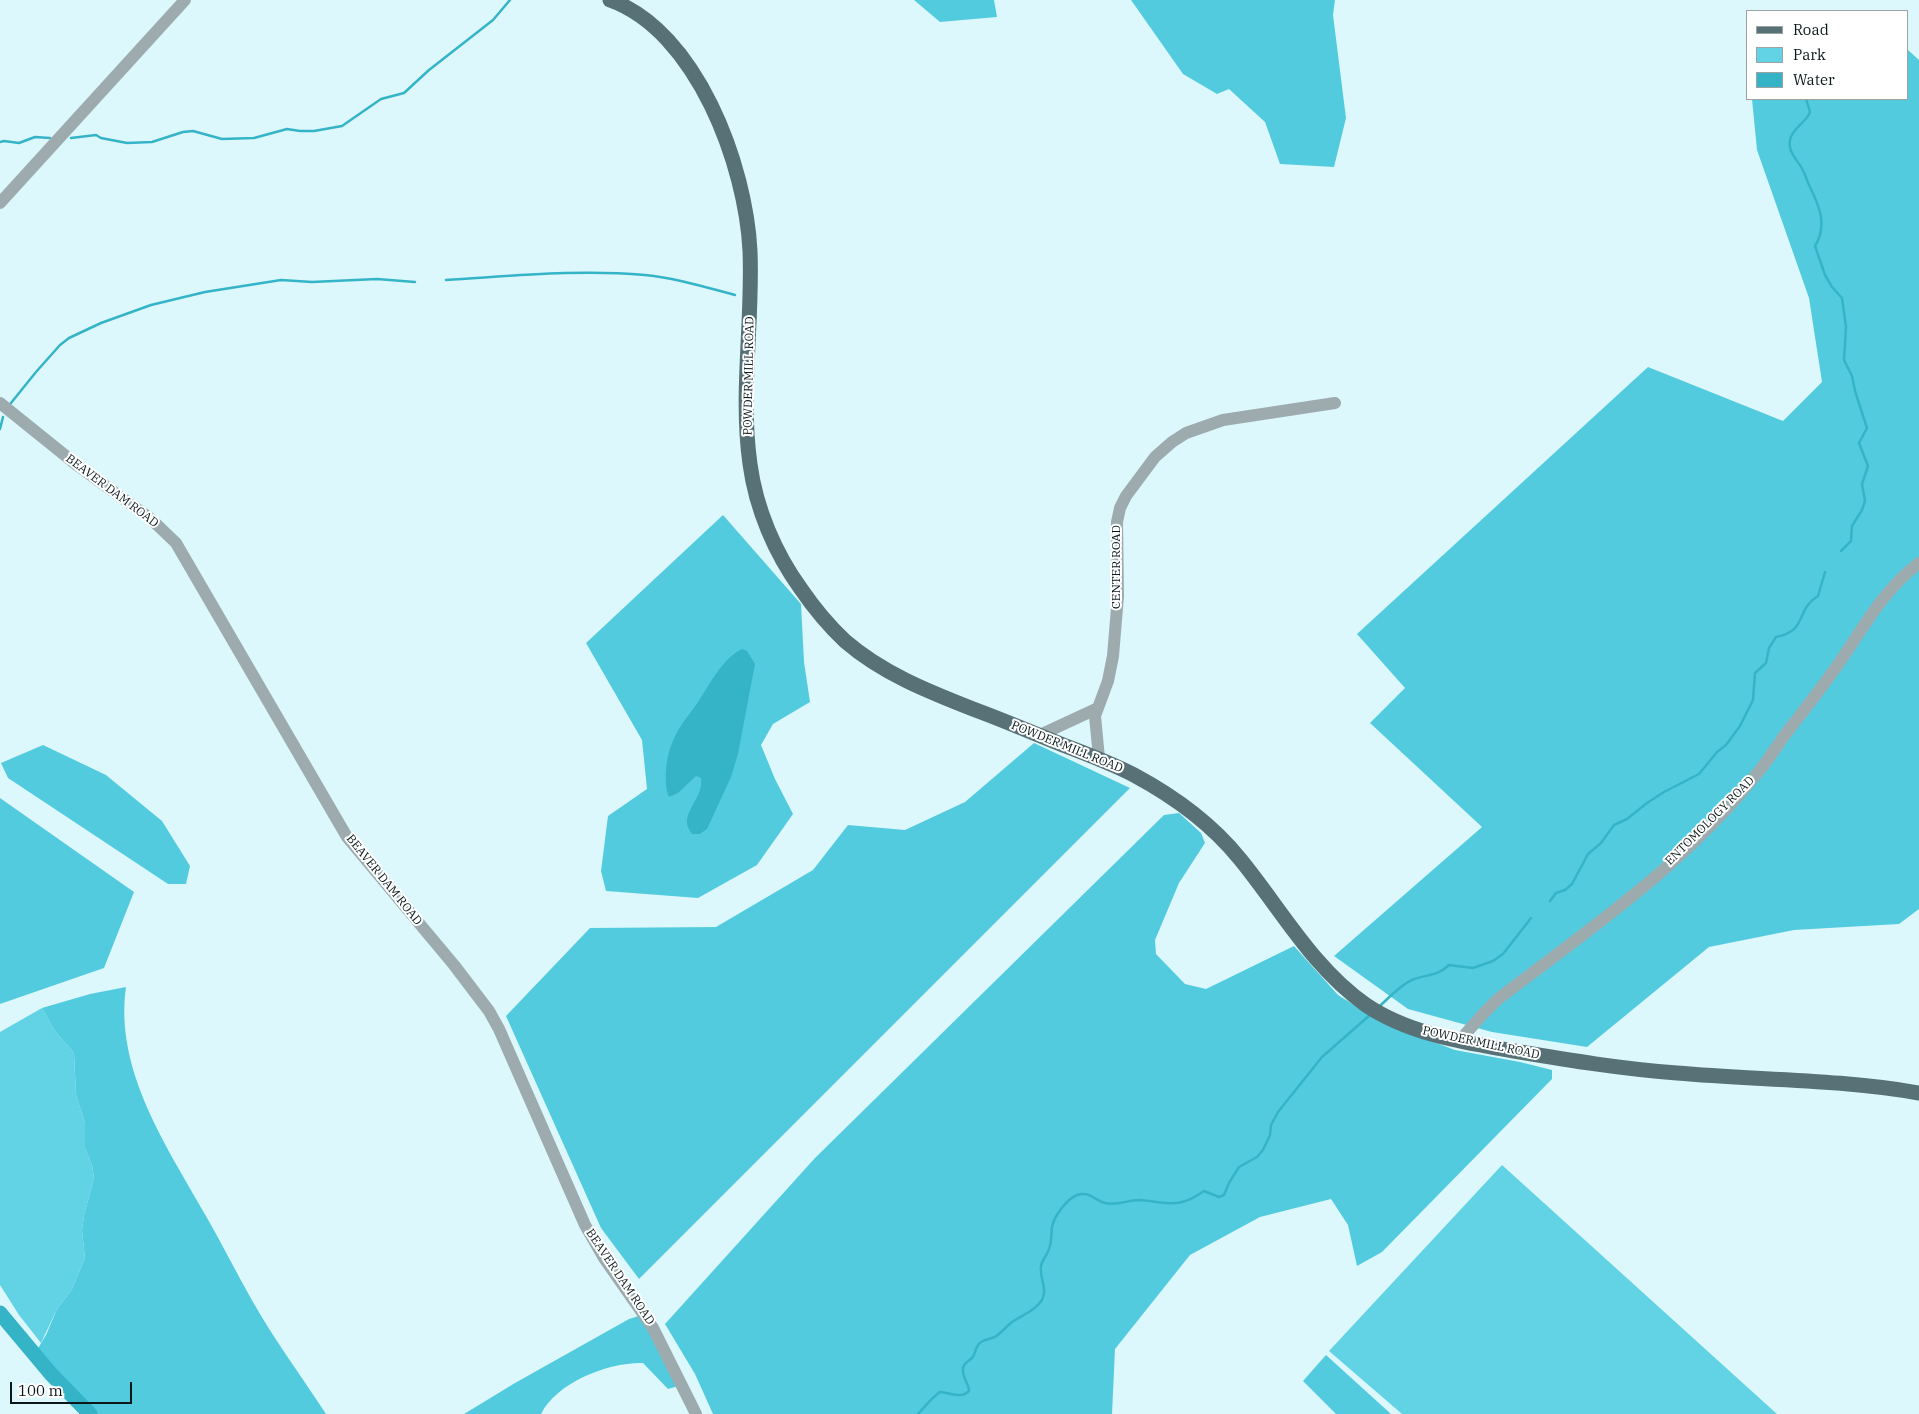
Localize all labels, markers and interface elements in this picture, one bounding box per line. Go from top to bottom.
legend [1746,10,1909,100]
text: Road [1793,20,1829,39]
text: Park [1793,45,1826,64]
text: Water [1793,70,1835,89]
street label: POWDER MILL ROAD [741,316,757,436]
street label: BEAVER DAM ROAD [63,451,161,531]
street label: CENTER ROAD [1110,525,1124,609]
street label: POWDER MILL ROAD [1009,718,1125,776]
street label: ENTOMOLOGY ROAD [1663,774,1757,868]
street label: BEAVER DAM ROAD [343,832,425,928]
street label: POWDER MILL ROAD [1421,1024,1541,1062]
street label: BEAVER DAM ROAD [583,1226,657,1328]
scale bar [12,1372,135,1404]
text: 100 m [18,1381,63,1400]

